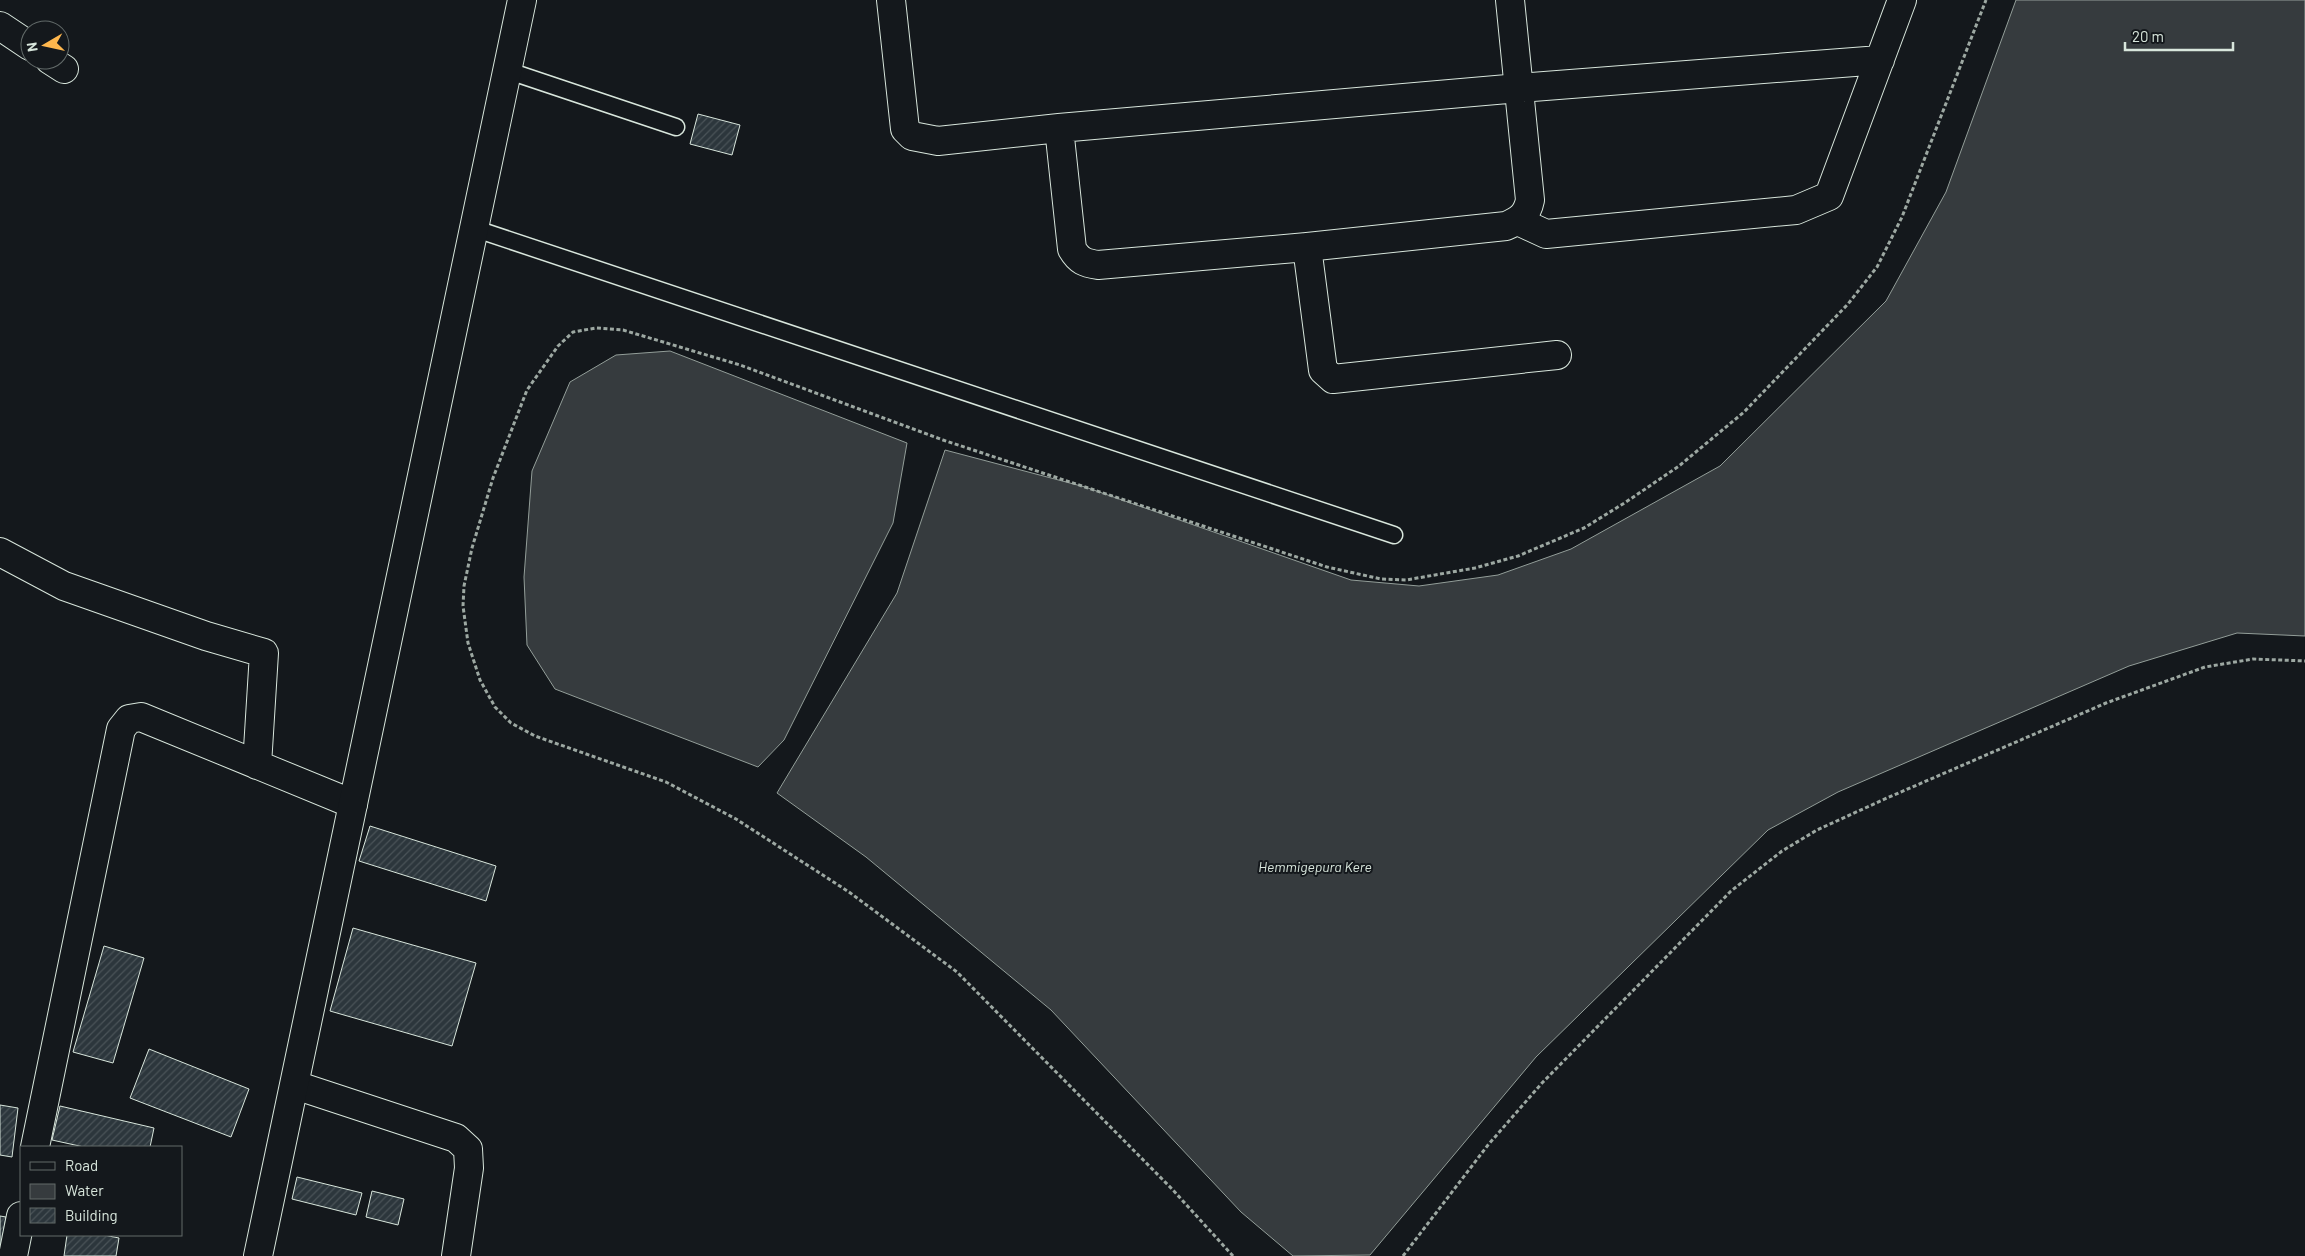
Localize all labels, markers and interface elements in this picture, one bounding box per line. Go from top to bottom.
north arrow [20,20,70,70]
scale bar [2125,20,2232,52]
text: 20 m [2132,27,2164,45]
text: N [23,41,41,53]
water label: Hemmigepura Kere [1258,858,1372,875]
legend [20,1146,182,1236]
text: Road [65,1156,98,1174]
text: Water [65,1181,104,1199]
text: Building [65,1206,118,1224]

